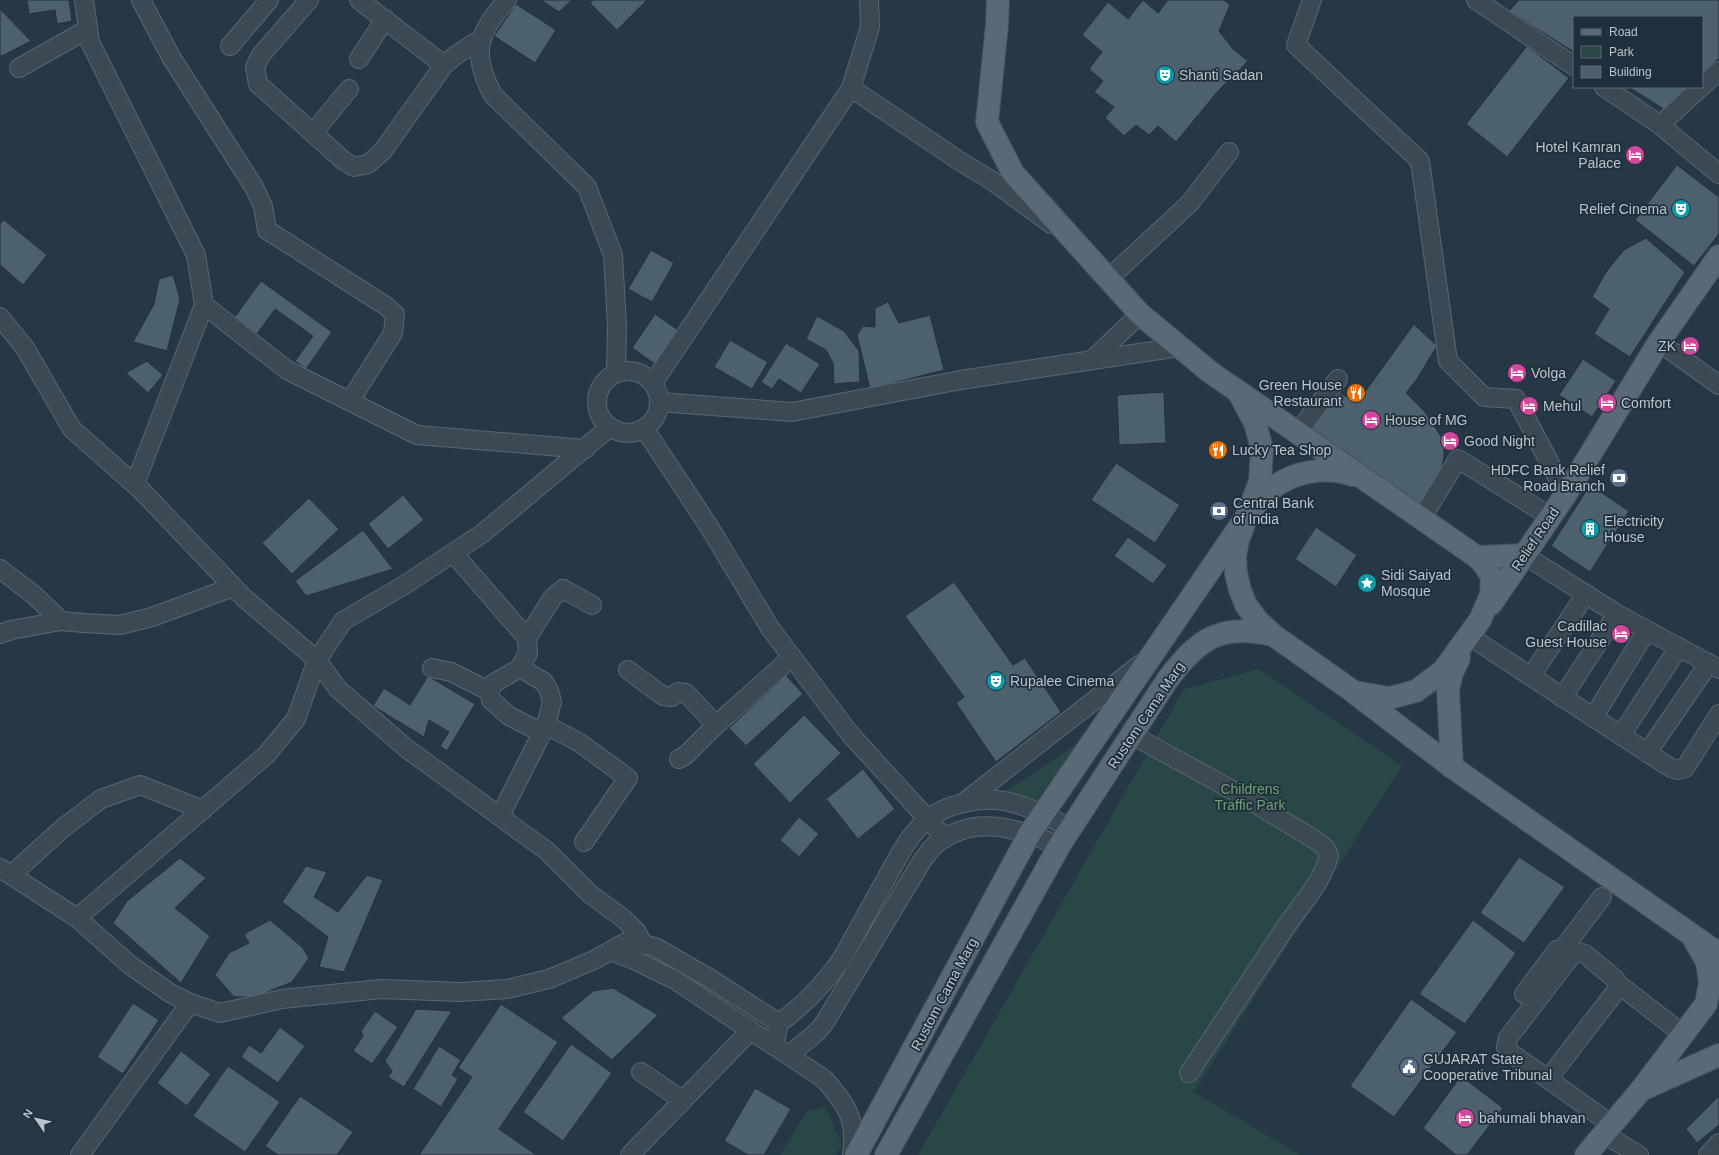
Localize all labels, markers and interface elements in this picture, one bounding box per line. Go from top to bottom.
legend [1573,16,1703,88]
text: Road [1609,25,1638,39]
text: Park [1609,45,1635,59]
theatre icon: Shanti Sadan [1154,64,1176,86]
text: Building [1609,65,1652,79]
place label: Shanti Sadan [1179,67,1263,83]
place label: Hotel Kamran Palace [1535,139,1621,171]
hotel icon: Hotel Kamran Palace [1624,144,1646,166]
theatre icon: Relief Cinema [1670,198,1692,220]
place label: Relief Cinema [1579,201,1667,217]
hotel icon: ZK [1679,335,1701,357]
place label: ZK [1658,338,1677,354]
hotel icon: Volga [1506,362,1528,384]
place label: Volga [1531,365,1566,381]
place label: Green House Restaurant [1259,377,1342,409]
restaurant icon: Green House Restaurant [1345,382,1367,404]
hotel icon: Comfort [1596,392,1618,414]
hotel icon: Mehul [1518,395,1540,417]
place label: Comfort [1621,395,1671,411]
place label: Mehul [1543,398,1581,414]
hotel icon: House of MG [1360,409,1382,431]
place label: House of MG [1385,412,1467,428]
hotel icon: Good Night [1439,430,1461,452]
place label: Good Night [1464,433,1535,449]
restaurant icon: Lucky Tea Shop [1207,439,1229,461]
place label: Lucky Tea Shop [1232,442,1332,458]
place label: HDFC Bank Relief Road Branch [1491,462,1605,494]
bank icon: HDFC Bank Relief Road Branch [1608,467,1630,489]
place label: Central Bank of India [1233,495,1315,527]
bank icon: Central Bank of India [1208,500,1230,522]
street label: Relief Road [1508,504,1562,574]
place label: Electricity House [1604,513,1664,545]
building icon: Electricity House [1579,518,1601,540]
place label: Sidi Saiyad Mosque [1381,567,1451,599]
place icon: Sidi Saiyad Mosque [1356,572,1378,594]
place label: Cadillac Guest House [1525,618,1607,650]
hotel icon: Cadillac Guest House [1610,623,1632,645]
street label: Rustom Cama Marg [1104,659,1188,771]
theatre icon: Rupalee Cinema [985,670,1007,692]
place label: Rupalee Cinema [1010,673,1114,689]
park label: Childrens Traffic Park [1215,781,1286,813]
street label: Rustom Cama Marg [908,935,980,1053]
place label: GUJARAT State Cooperative Tribunal [1423,1051,1552,1083]
public building icon: GUJARAT State Cooperative Tribunal [1398,1056,1420,1078]
north arrow [16,1099,56,1139]
text: N [21,1107,35,1120]
hotel icon: bahumali bhavan [1454,1107,1476,1129]
place label: bahumali bhavan [1479,1110,1586,1126]

